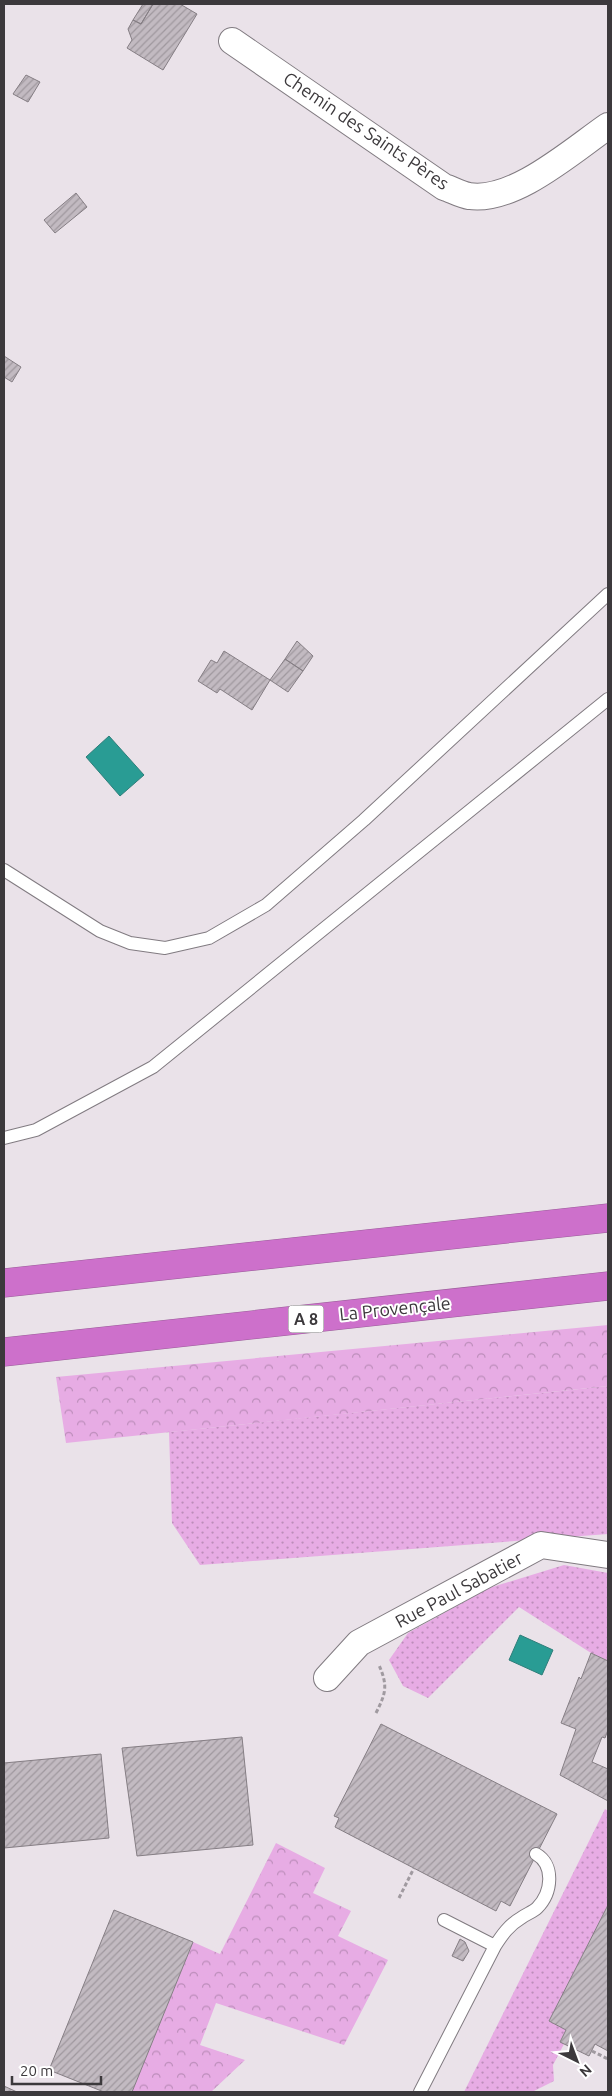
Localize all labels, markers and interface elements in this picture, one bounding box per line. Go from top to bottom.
street label: Chemin des Saints Pères [280,67,453,193]
street label: La Provençale [338,1292,452,1324]
road number: A 8 [288,1306,324,1332]
street label: Rue Paul Sabatier [391,1547,526,1631]
north arrow [552,2036,602,2086]
scale bar [12,2054,101,2086]
text: N [576,2061,595,2080]
text: 20 m [20,2062,53,2079]

